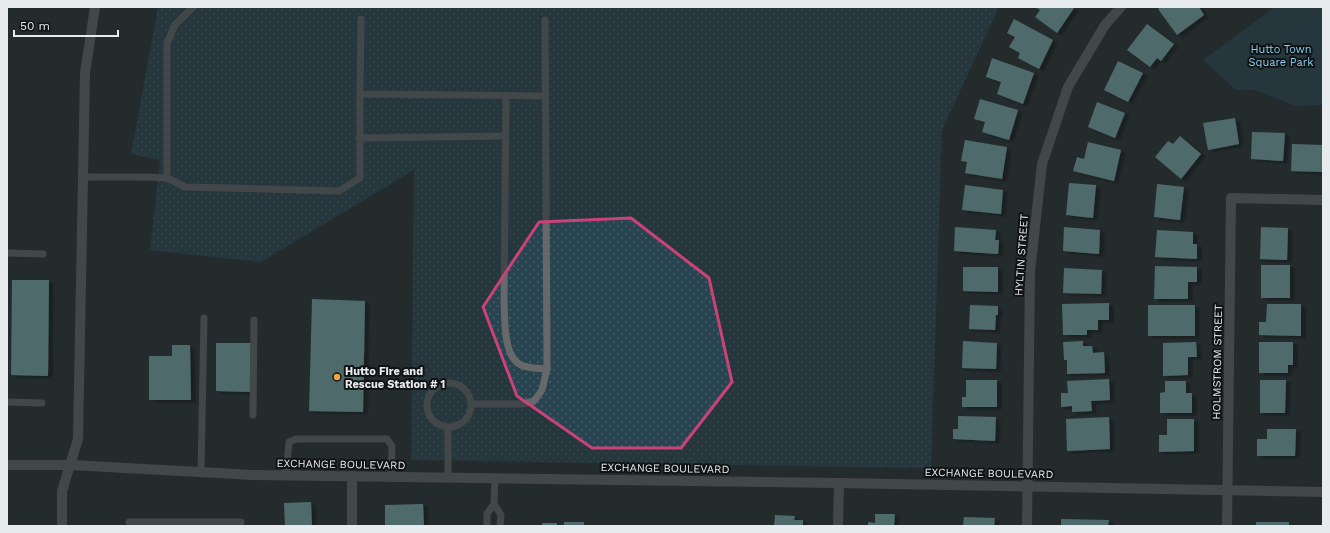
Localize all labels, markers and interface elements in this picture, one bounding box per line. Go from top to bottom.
scale bar [14,12,118,38]
text: 50 m [20,19,50,33]
park label: Hutto Town Square Park [1248,43,1314,69]
street label: HYLTIN STREET [1012,213,1031,297]
street label: HOLMSTROM STREET [1210,304,1225,420]
place label: Hutto Fire and Rescue Station # 1 [345,365,445,391]
marker: Hutto Fire and Rescue Station # 1 [332,372,342,382]
street label: EXCHANGE BOULEVARD [276,457,406,472]
street label: EXCHANGE BOULEVARD [600,461,730,476]
street label: EXCHANGE BOULEVARD [924,466,1054,481]

